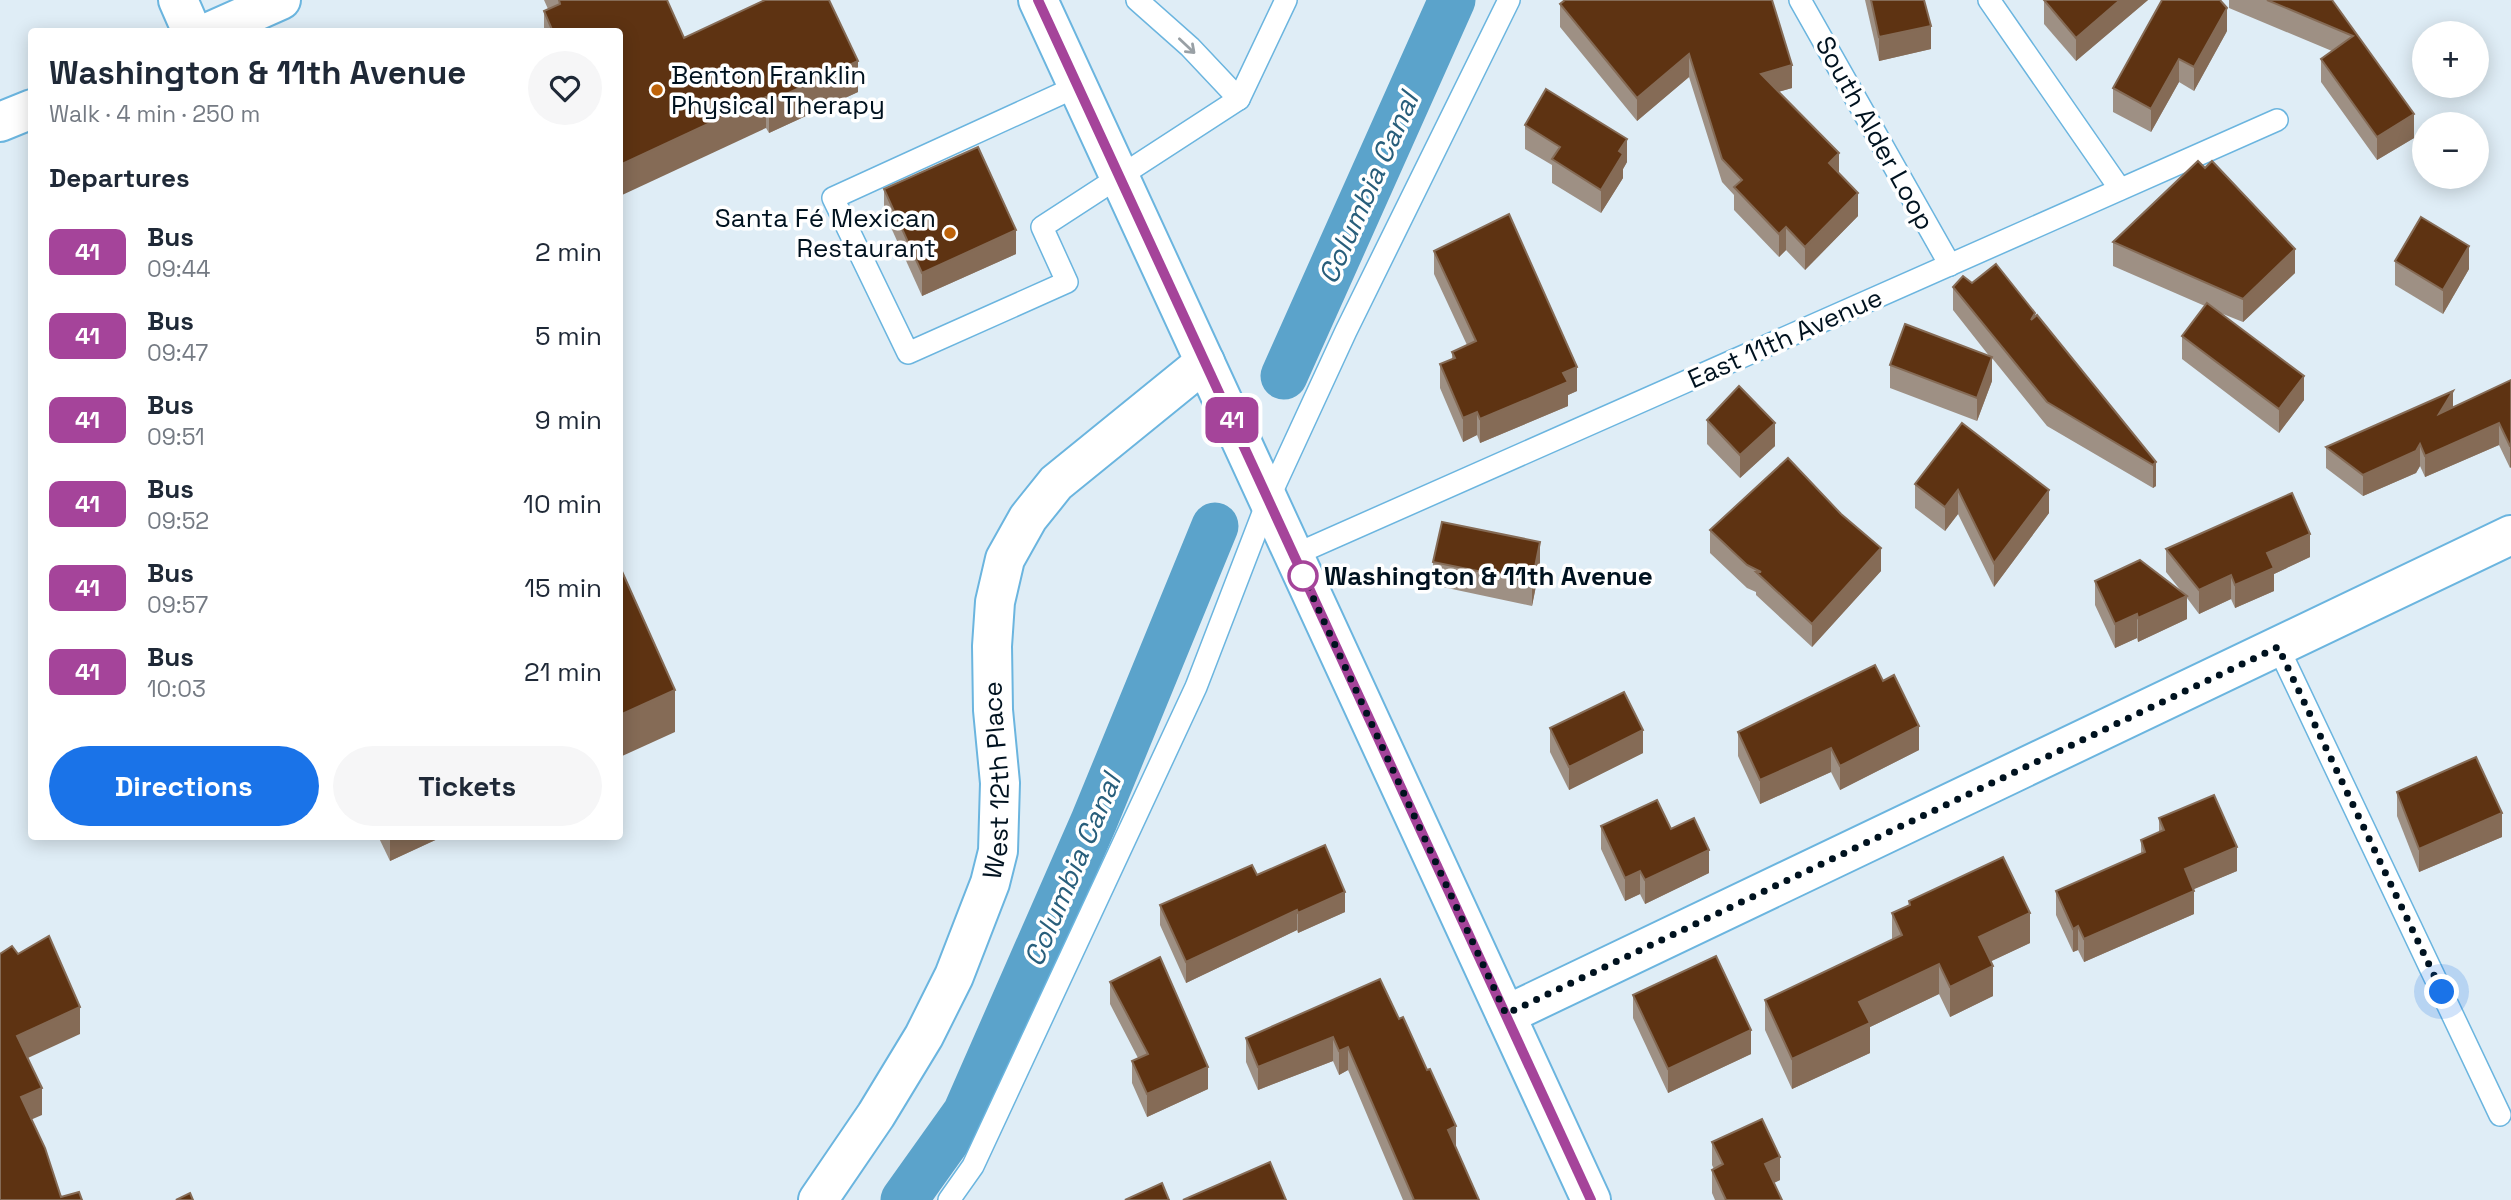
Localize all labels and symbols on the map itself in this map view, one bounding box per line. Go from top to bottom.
street label: South Alder Loop [1808,30,1942,236]
one-way arrow [1178,37,1196,54]
place label: Benton Franklin Physical Therapy [671,58,885,122]
marker: Benton Franklin Physical Therapy [649,82,665,98]
water label: Columbia Canal [1310,84,1428,289]
place label: Santa Fé Mexican Restaurant [715,201,936,265]
marker: Santa Fé Mexican Restaurant [942,225,958,241]
street label: East 11th Avenue [1682,280,1888,396]
line badge: 41 [1200,397,1264,443]
place label: Washington & 11th Avenue [1324,559,1653,593]
marker: Washington & 11th Avenue [1288,561,1318,591]
street label: West 12th Place [975,681,1017,883]
water label: Columbia Canal [1015,765,1130,972]
your location [2424,974,2459,1009]

